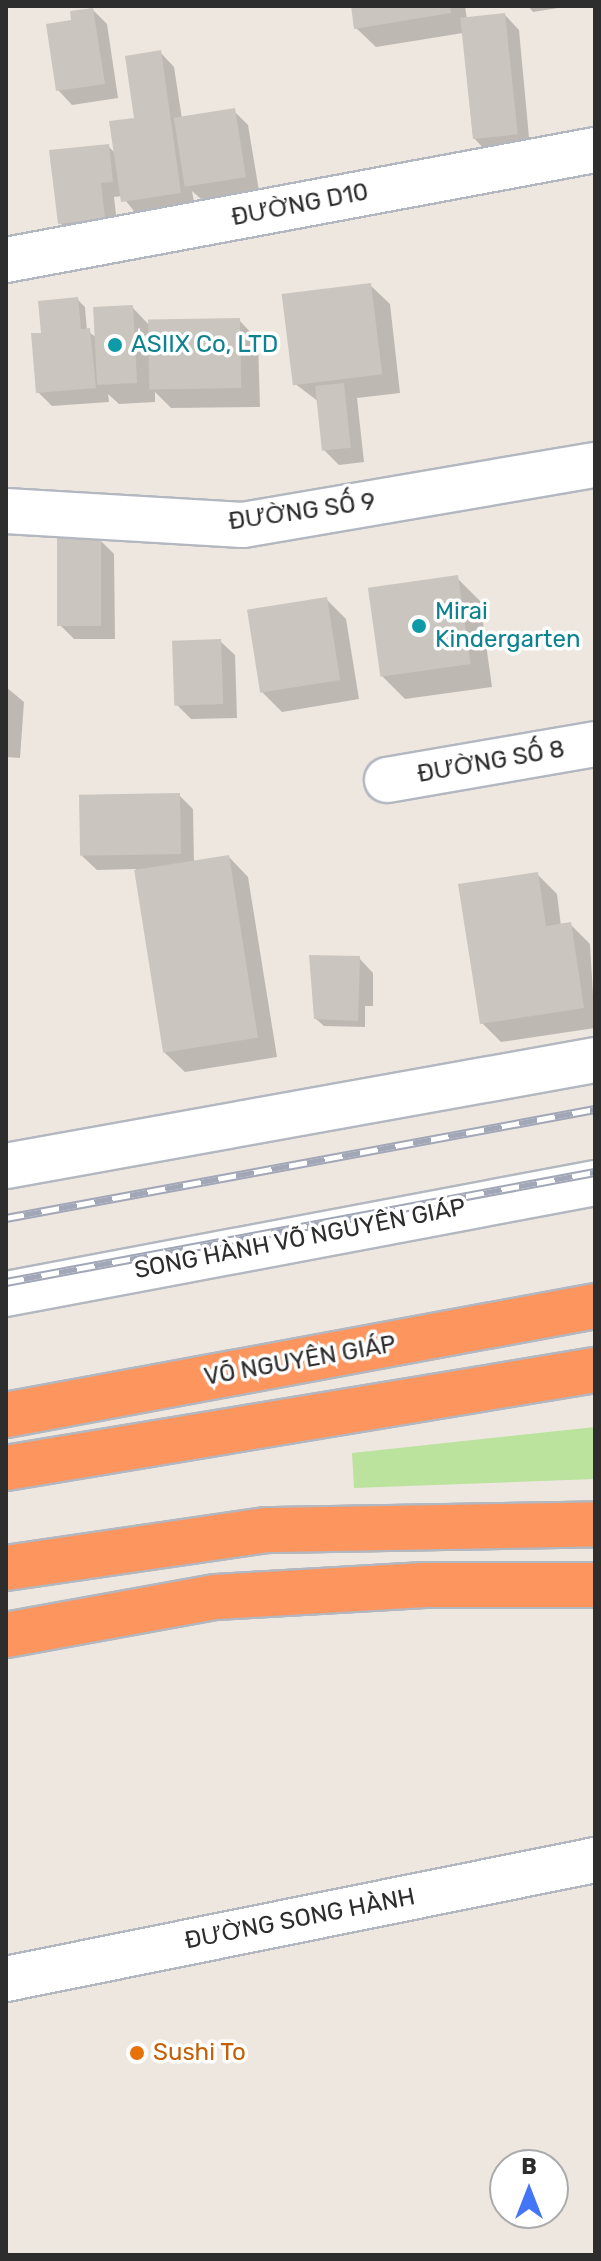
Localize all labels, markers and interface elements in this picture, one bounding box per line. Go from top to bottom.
street label: ĐƯỜNG D10 [229,178,371,232]
place label: ASIIX Co, LTD [131,331,278,359]
marker: ASIIX Co, LTD [106,336,124,354]
street label: ĐƯỜNG SỐ 9 [227,487,377,537]
place label: Mirai Kindergarten [435,598,580,654]
marker: Mirai Kindergarten [410,617,428,635]
street label: ĐƯỜNG SỐ 8 [415,735,567,789]
street label: SONG HÀNH VÕ NGUYÊN GIÁP [132,1193,468,1285]
street label: VÕ NGUYÊN GIÁP [202,1330,398,1392]
street label: ĐƯỜNG SONG HÀNH [182,1883,418,1955]
place label: Sushi To [153,2039,246,2067]
marker: Sushi To [128,2044,146,2062]
north arrow [489,2149,569,2229]
text: B [521,2153,537,2180]

